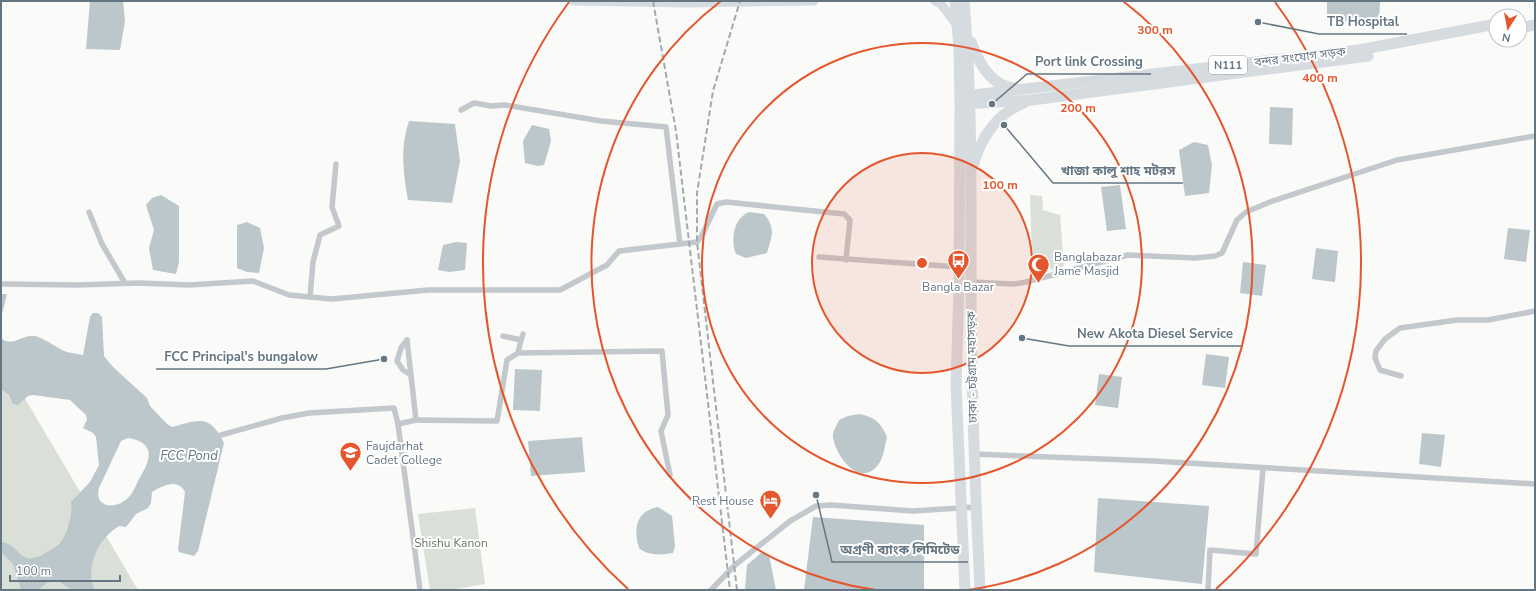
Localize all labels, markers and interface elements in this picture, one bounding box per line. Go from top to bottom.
north arrow [1488,8,1528,48]
callout: TB Hospital [1319,9,1407,34]
text: TB Hospital [1327,13,1400,31]
text: 300 m [1137,22,1173,38]
text: N [1501,29,1512,45]
street label: বন্দর সংযোগ সড়ক [1252,43,1347,71]
callout: Port link Crossing [1027,49,1151,74]
text: Port link Crossing [1035,53,1143,71]
road number: N111 [1209,56,1247,74]
text: 400 m [1302,70,1338,86]
text: 200 m [1060,100,1096,116]
callout: খাজা কালু শাহ মটরস [1053,158,1183,183]
text: খাজা কালু শাহ মটরস [1061,162,1176,180]
text: 100 m [982,177,1018,193]
bus stop icon: Bangla Bazar [945,247,971,280]
place label: Banglabazar Jame Masjid [1053,249,1122,279]
mosque icon: Banglabazar Jame Masjid [1026,251,1052,284]
centre of rings [915,256,929,270]
place label: Bangla Bazar [922,279,995,295]
street label: ঢাকা - চট্টগ্রাম মহাসড়ক [963,311,981,424]
callout: New Akota Diesel Service [1069,321,1241,346]
text: New Akota Diesel Service [1077,325,1233,343]
callout: FCC Principal's bungalow [156,344,326,369]
text: FCC Principal's bungalow [164,348,318,366]
place label: Faujdarhat Cadet College [366,438,442,468]
school or university icon: Faujdarhat Cadet College [338,440,364,473]
water label: FCC Pond [160,447,218,465]
hotel icon: Rest House [757,488,783,521]
place label: Rest House [692,493,754,509]
park label: Shishu Kanon [414,535,488,551]
callout: অগ্রণী ব্যাংক লিমিটেড [832,537,968,562]
text: অগ্রণী ব্যাংক লিমিটেড [839,541,960,559]
scale bar [10,557,120,583]
text: 100 m [16,563,51,579]

